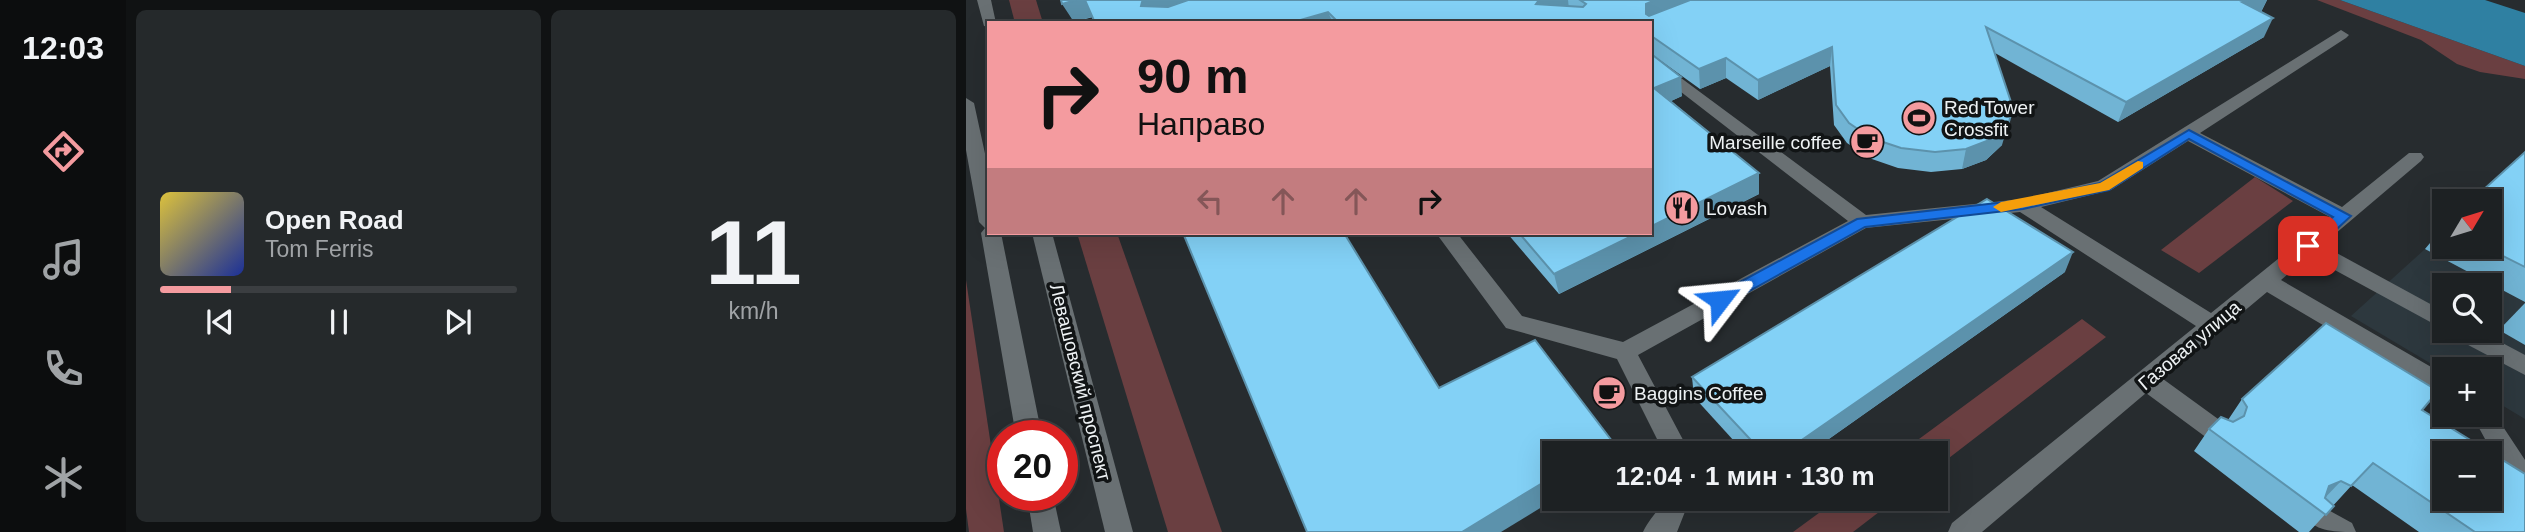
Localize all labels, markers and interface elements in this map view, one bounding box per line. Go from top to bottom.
text: 12:03 [22,30,104,66]
icon: right [1022,49,1113,140]
text: 90 m [1137,49,1249,103]
place label: Red Tower Crossfit [1944,97,2035,140]
sports icon: Red Tower Crossfit [1900,99,1938,137]
text: Направо [1137,106,1265,142]
cafe icon: Marseille coffee [1848,123,1886,161]
icon: directions [39,127,88,176]
place label: Marseille coffee [1709,132,1842,153]
icon: left [1191,182,1229,220]
icon: ahead [1264,182,1302,220]
icon: ahead [1337,182,1375,220]
icon: right [1410,182,1448,220]
restaurant icon: Lovash [1663,189,1701,227]
north arrow [2432,189,2502,259]
map controls [2432,189,2502,511]
place label: Lovash [1706,198,1767,219]
text: 11 [705,202,802,303]
text: Open Road [265,205,404,235]
pin [2278,216,2338,276]
icon: arrive [2289,227,2327,265]
icon: music [39,235,88,284]
text: Tom Ferris [265,236,374,262]
position arrow [1683,263,1757,337]
button: search [2432,273,2502,343]
street label: Левашовский проспект [1046,281,1115,483]
street label: Газовая улица [2134,296,2245,394]
text: km/h [729,298,778,324]
icon: previous [201,303,239,341]
icon: pause [320,303,358,341]
icon: next [439,303,477,341]
icon: phone [39,344,88,393]
button: + [2432,357,2502,427]
cafe icon: Baggins Coffee [1590,374,1628,412]
place label: Baggins Coffee [1634,383,1764,404]
speed limit sign: 20 [987,420,1078,511]
button: − [2432,441,2502,511]
icon: climate [39,453,88,502]
text: 12:04 · 1 мин · 130 m [1615,461,1875,491]

